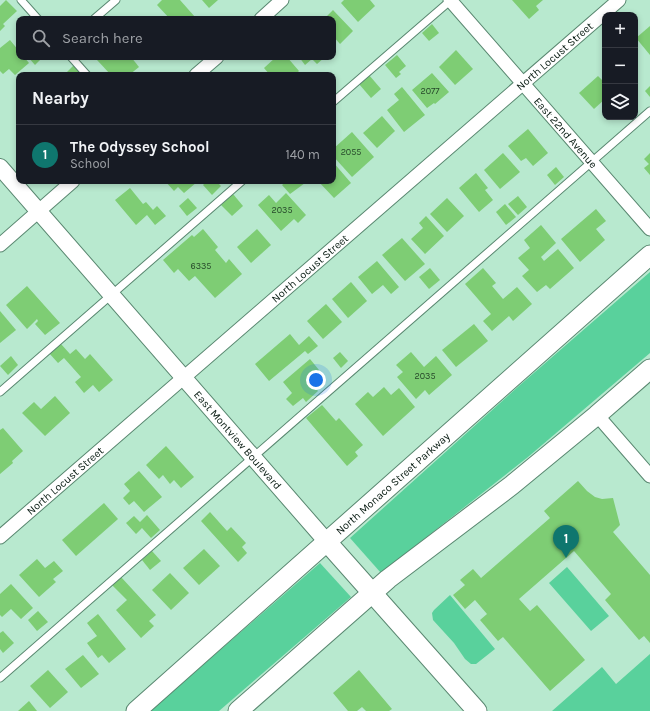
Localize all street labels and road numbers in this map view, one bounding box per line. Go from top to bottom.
street label: North Locust Street [513,19,595,93]
street label: East 22nd Avenue [531,95,600,171]
street label: North Locust Street [269,232,351,305]
street label: East Montview Boulevard [191,388,284,492]
street label: North Monaco Street Parkway [333,430,452,537]
street label: North Locust Street [24,444,106,517]

